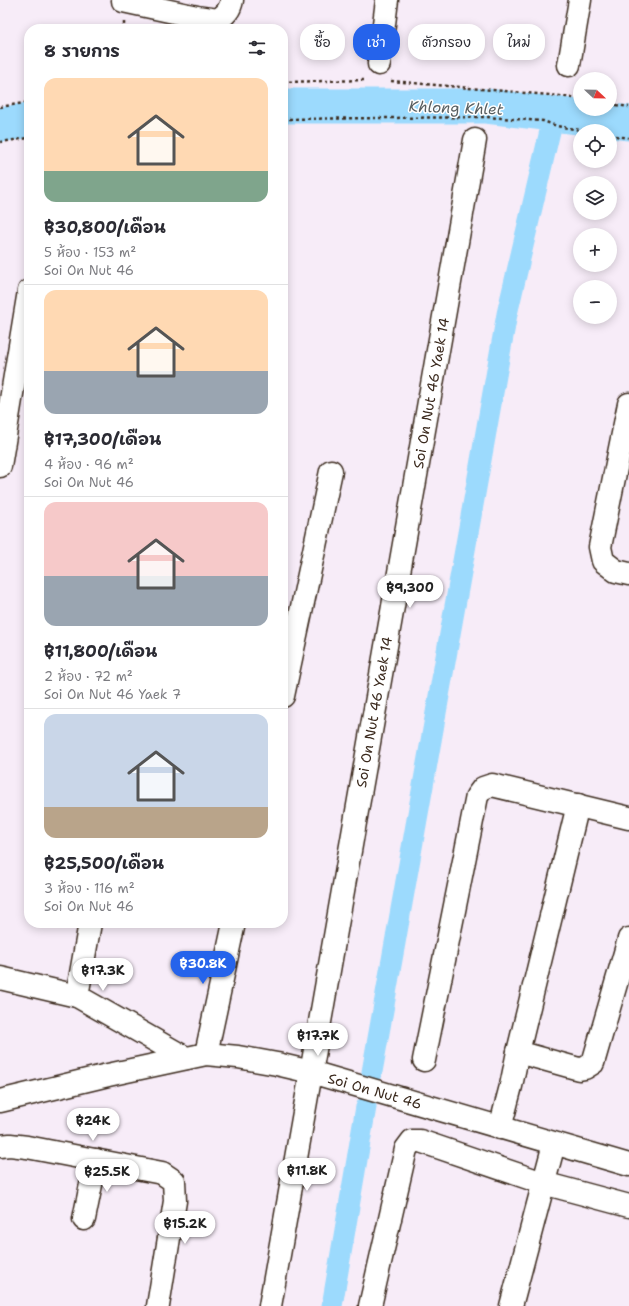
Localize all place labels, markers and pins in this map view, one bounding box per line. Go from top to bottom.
pin: ฿9,300 [377,575,443,609]
pin: ฿30.8K [170,951,236,985]
pin: ฿17.3K [70,958,136,992]
pin: ฿17.7K [285,1023,351,1057]
pin: ฿24K [69,1108,117,1142]
pin: ฿11.8K [274,1158,340,1192]
pin: ฿25.5K [74,1159,140,1193]
pin: ฿15.2K [152,1211,218,1245]

